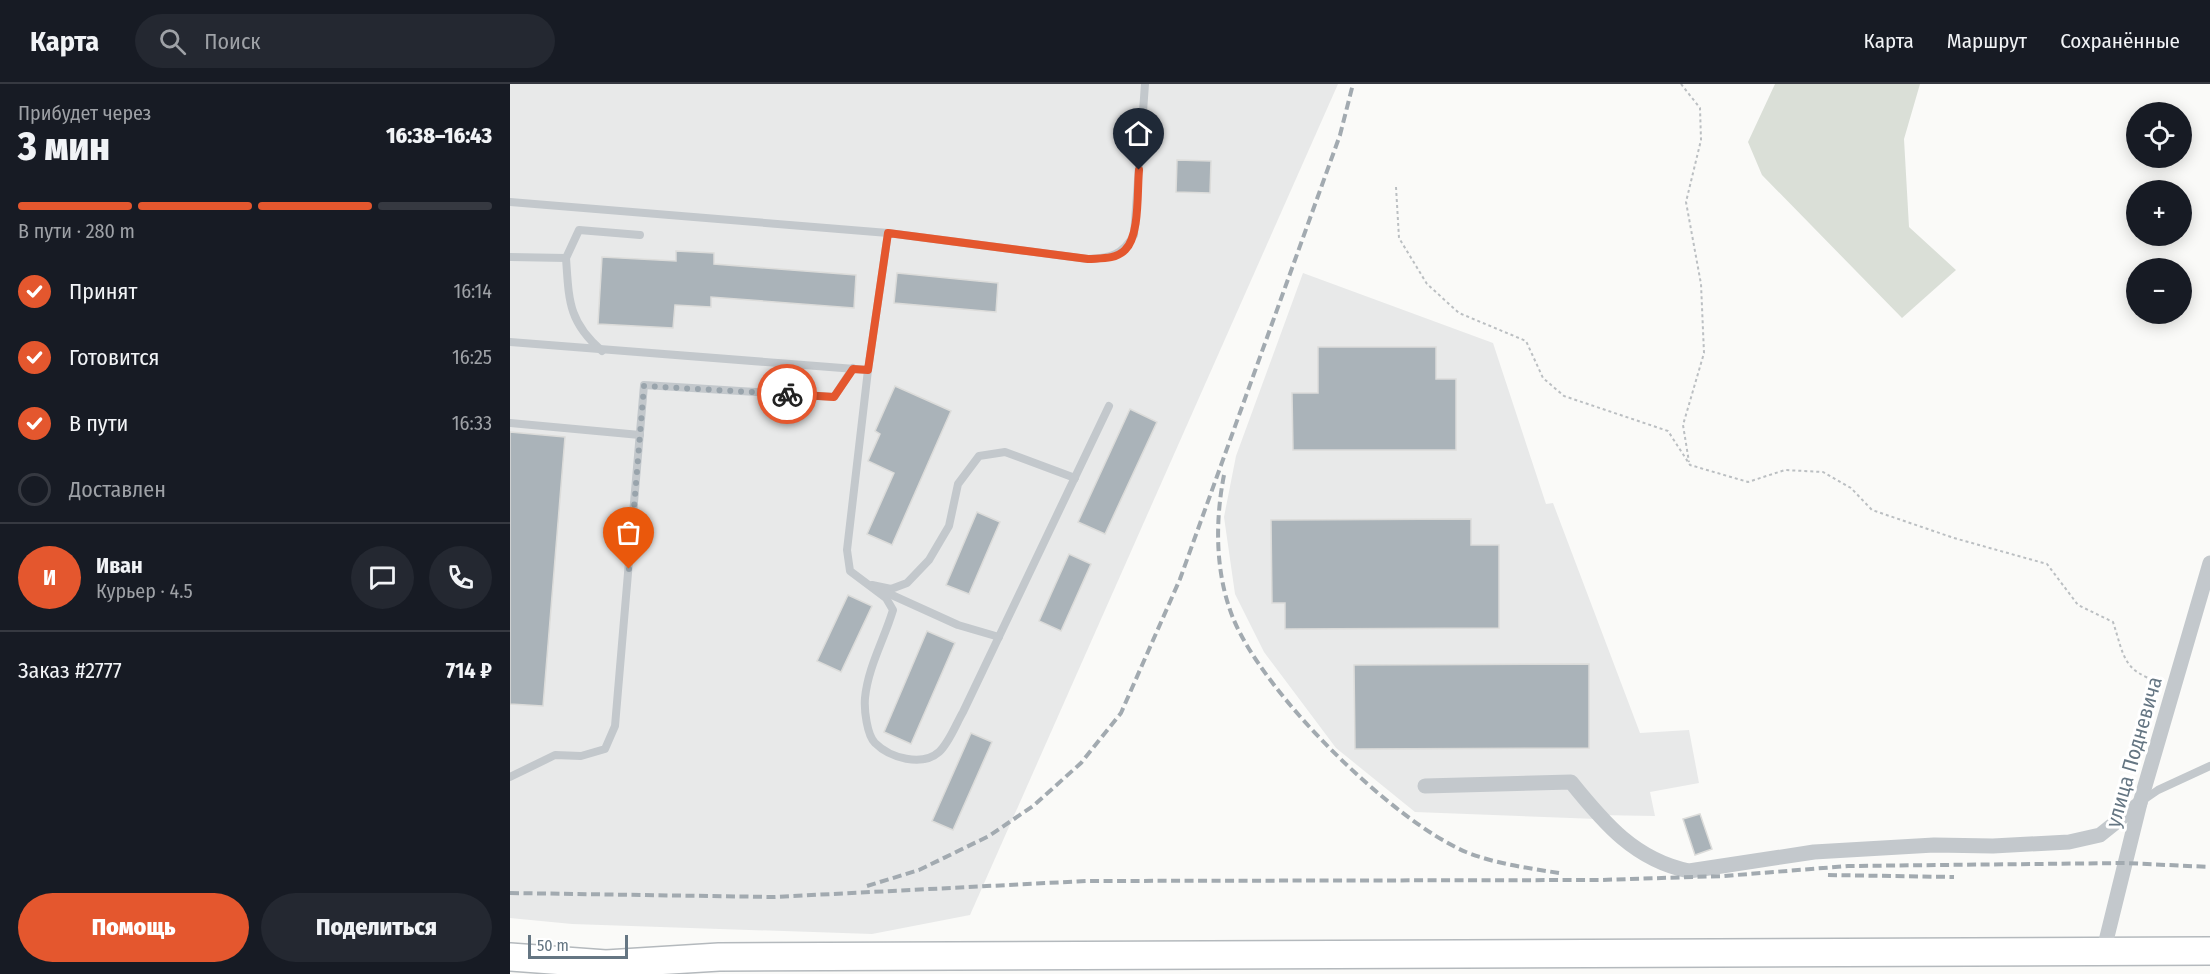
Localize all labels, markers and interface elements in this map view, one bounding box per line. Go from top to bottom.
search box [135,14,555,68]
text: Карта [30,25,99,58]
icon: search [156,25,189,58]
text: Поиск [204,28,261,55]
text: Карта [1864,28,1914,54]
text: Маршрут [1947,28,2027,54]
text: Сохранённые [2060,28,2180,54]
text: Прибудет через [18,101,151,125]
map controls [2126,102,2192,324]
button: locate [2126,102,2192,168]
pin [1113,108,1164,170]
icon: home [1122,117,1155,150]
text: 16:38–16:43 [386,122,492,149]
text: 3 мин [18,124,110,170]
button: + [2126,180,2192,246]
text: В пути · 280 m [18,219,135,243]
button: − [2126,258,2192,324]
icon: check [18,275,51,308]
text: Принят [69,278,137,305]
text: 16:14 [453,279,492,303]
icon: check [18,341,51,374]
text: Готовится [69,344,160,371]
text: 16:25 [452,345,492,369]
courier [757,364,817,424]
icon: bike [771,378,804,411]
icon: check [18,407,51,440]
text: В пути [69,410,128,437]
text: 16:33 [452,411,492,435]
text: Доставлен [69,476,166,503]
pin [603,507,654,569]
icon: bag [612,516,645,549]
button: chat [351,546,414,609]
button: phone [429,546,492,609]
text: Иван [96,552,143,579]
text: И [43,564,56,591]
text: Курьер · 4.5 [96,579,193,603]
text: Заказ #2777 [18,657,122,684]
text: 714 ₽ [446,657,492,684]
street label: улица Подневича [2100,674,2168,830]
button: Помощь [18,893,249,962]
button: Поделиться [261,893,492,962]
scale bar [528,932,628,960]
text: 50 m [537,936,569,955]

